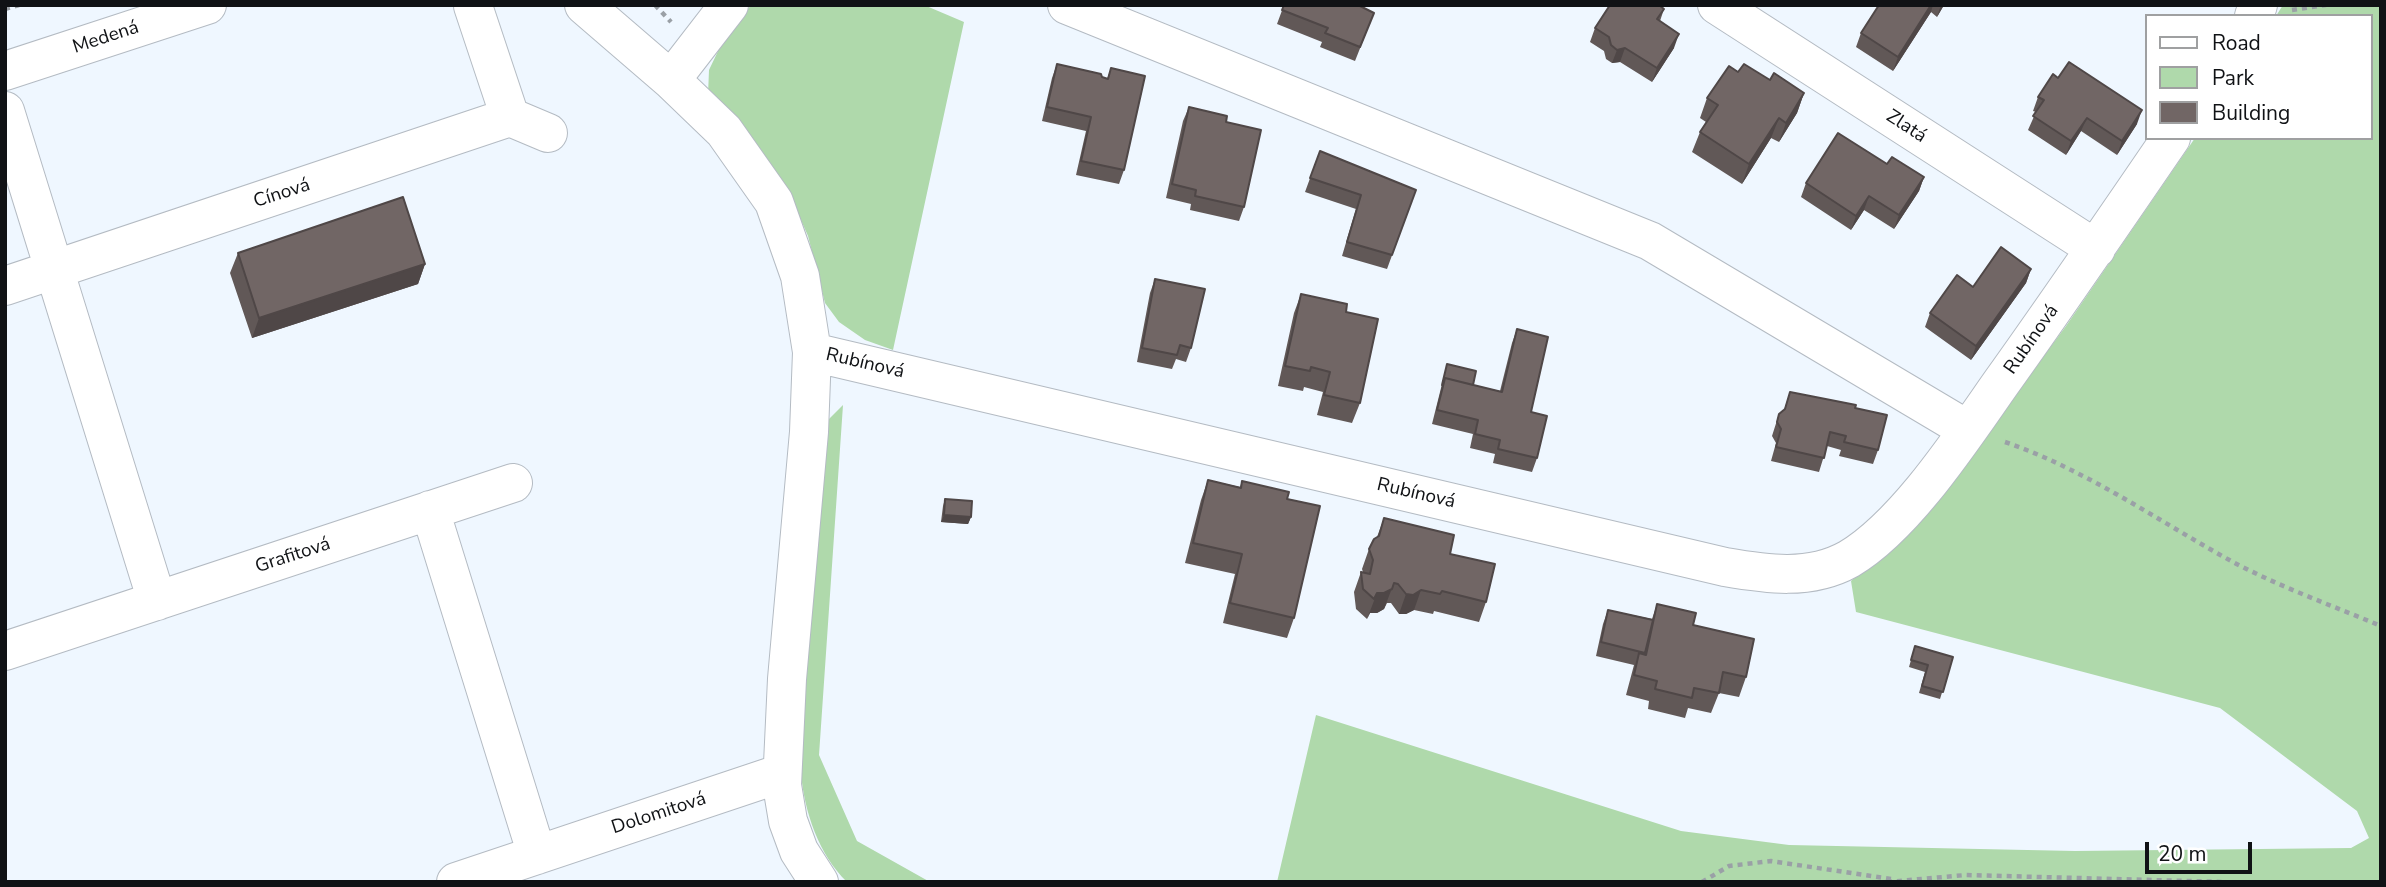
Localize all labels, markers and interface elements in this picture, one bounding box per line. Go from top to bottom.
legend [2144,14,2372,140]
street label: Medená [70,17,142,59]
text: Road [2212,29,2261,57]
text: Park [2212,64,2254,92]
text: Building [2212,99,2290,127]
street label: Zlatá [1882,106,1930,148]
street label: Cínová [251,174,313,214]
street label: Rubínová [2000,301,2064,379]
street label: Rubínová [824,344,906,384]
street label: Rubínová [1375,474,1457,514]
street label: Grafitová [252,533,334,579]
street label: Dolomitová [609,788,709,840]
scale bar [2148,828,2255,872]
text: 20 m [2158,840,2207,868]

